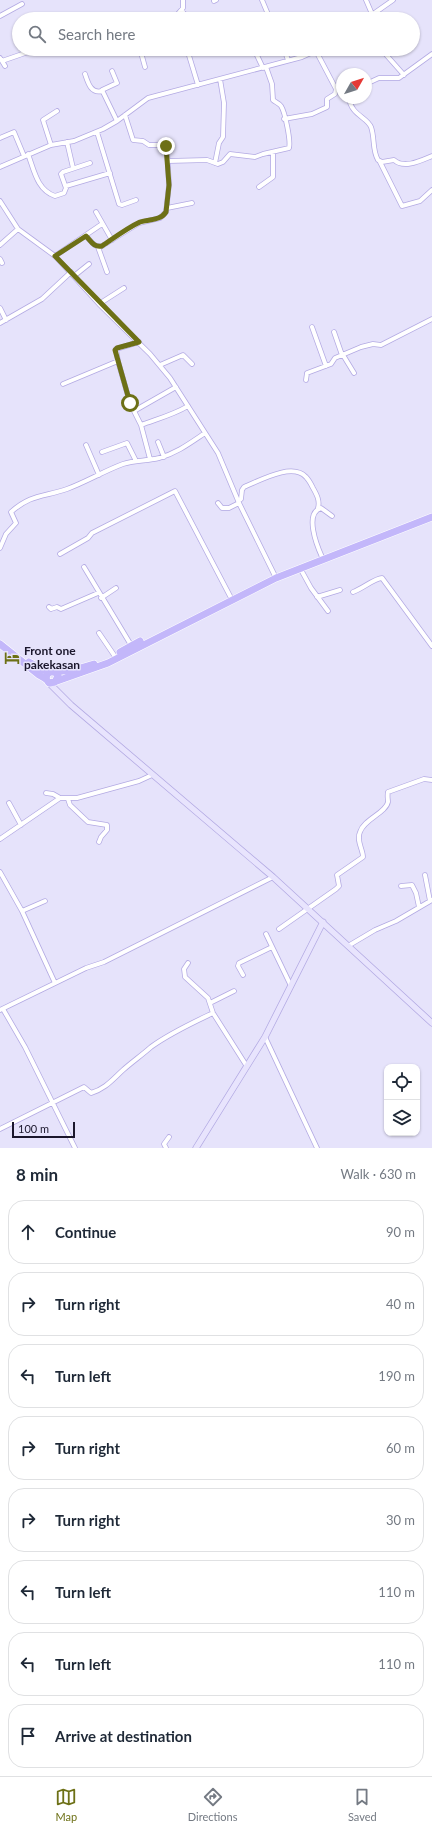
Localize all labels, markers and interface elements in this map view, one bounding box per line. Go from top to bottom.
search box [12,12,420,56]
icon: search [26,23,48,45]
text: Search here [58,25,135,43]
north arrow [336,68,372,104]
route end [157,137,175,155]
route start [121,394,139,412]
place label: Front one pakekasan [24,643,80,672]
hotel icon: Front one pakekasan [3,649,21,667]
map controls [384,1064,420,1136]
button: locate [384,1064,420,1100]
button: layers [384,1100,420,1136]
scale bar [12,1120,75,1139]
text: 100 m [18,1122,49,1135]
text: 8 min [16,1164,58,1185]
text: Walk · 630 m [340,1166,416,1182]
icon: ahead [17,1221,39,1243]
text: Continue [55,1223,116,1241]
text: 90 m [386,1224,415,1240]
icon: right [17,1293,39,1315]
text: Turn right [55,1295,120,1313]
text: 40 m [386,1296,415,1312]
icon: left [17,1365,39,1387]
text: Turn left [55,1367,111,1385]
text: 190 m [378,1368,415,1384]
icon: right [17,1437,39,1459]
text: Turn right [55,1439,120,1457]
text: 60 m [386,1440,415,1456]
icon: right [17,1509,39,1531]
text: Turn right [55,1511,120,1529]
text: 30 m [386,1512,415,1528]
icon: left [17,1581,39,1603]
text: Turn left [55,1583,111,1601]
text: 110 m [378,1584,415,1600]
icon: left [17,1653,39,1675]
text: Turn left [55,1655,111,1673]
text: 110 m [378,1656,415,1672]
icon: arrive [17,1725,39,1747]
text: Arrive at destination [55,1727,192,1745]
tab: Map [55,1786,77,1823]
tab: Directions [188,1786,237,1823]
tab: Saved [348,1786,377,1823]

